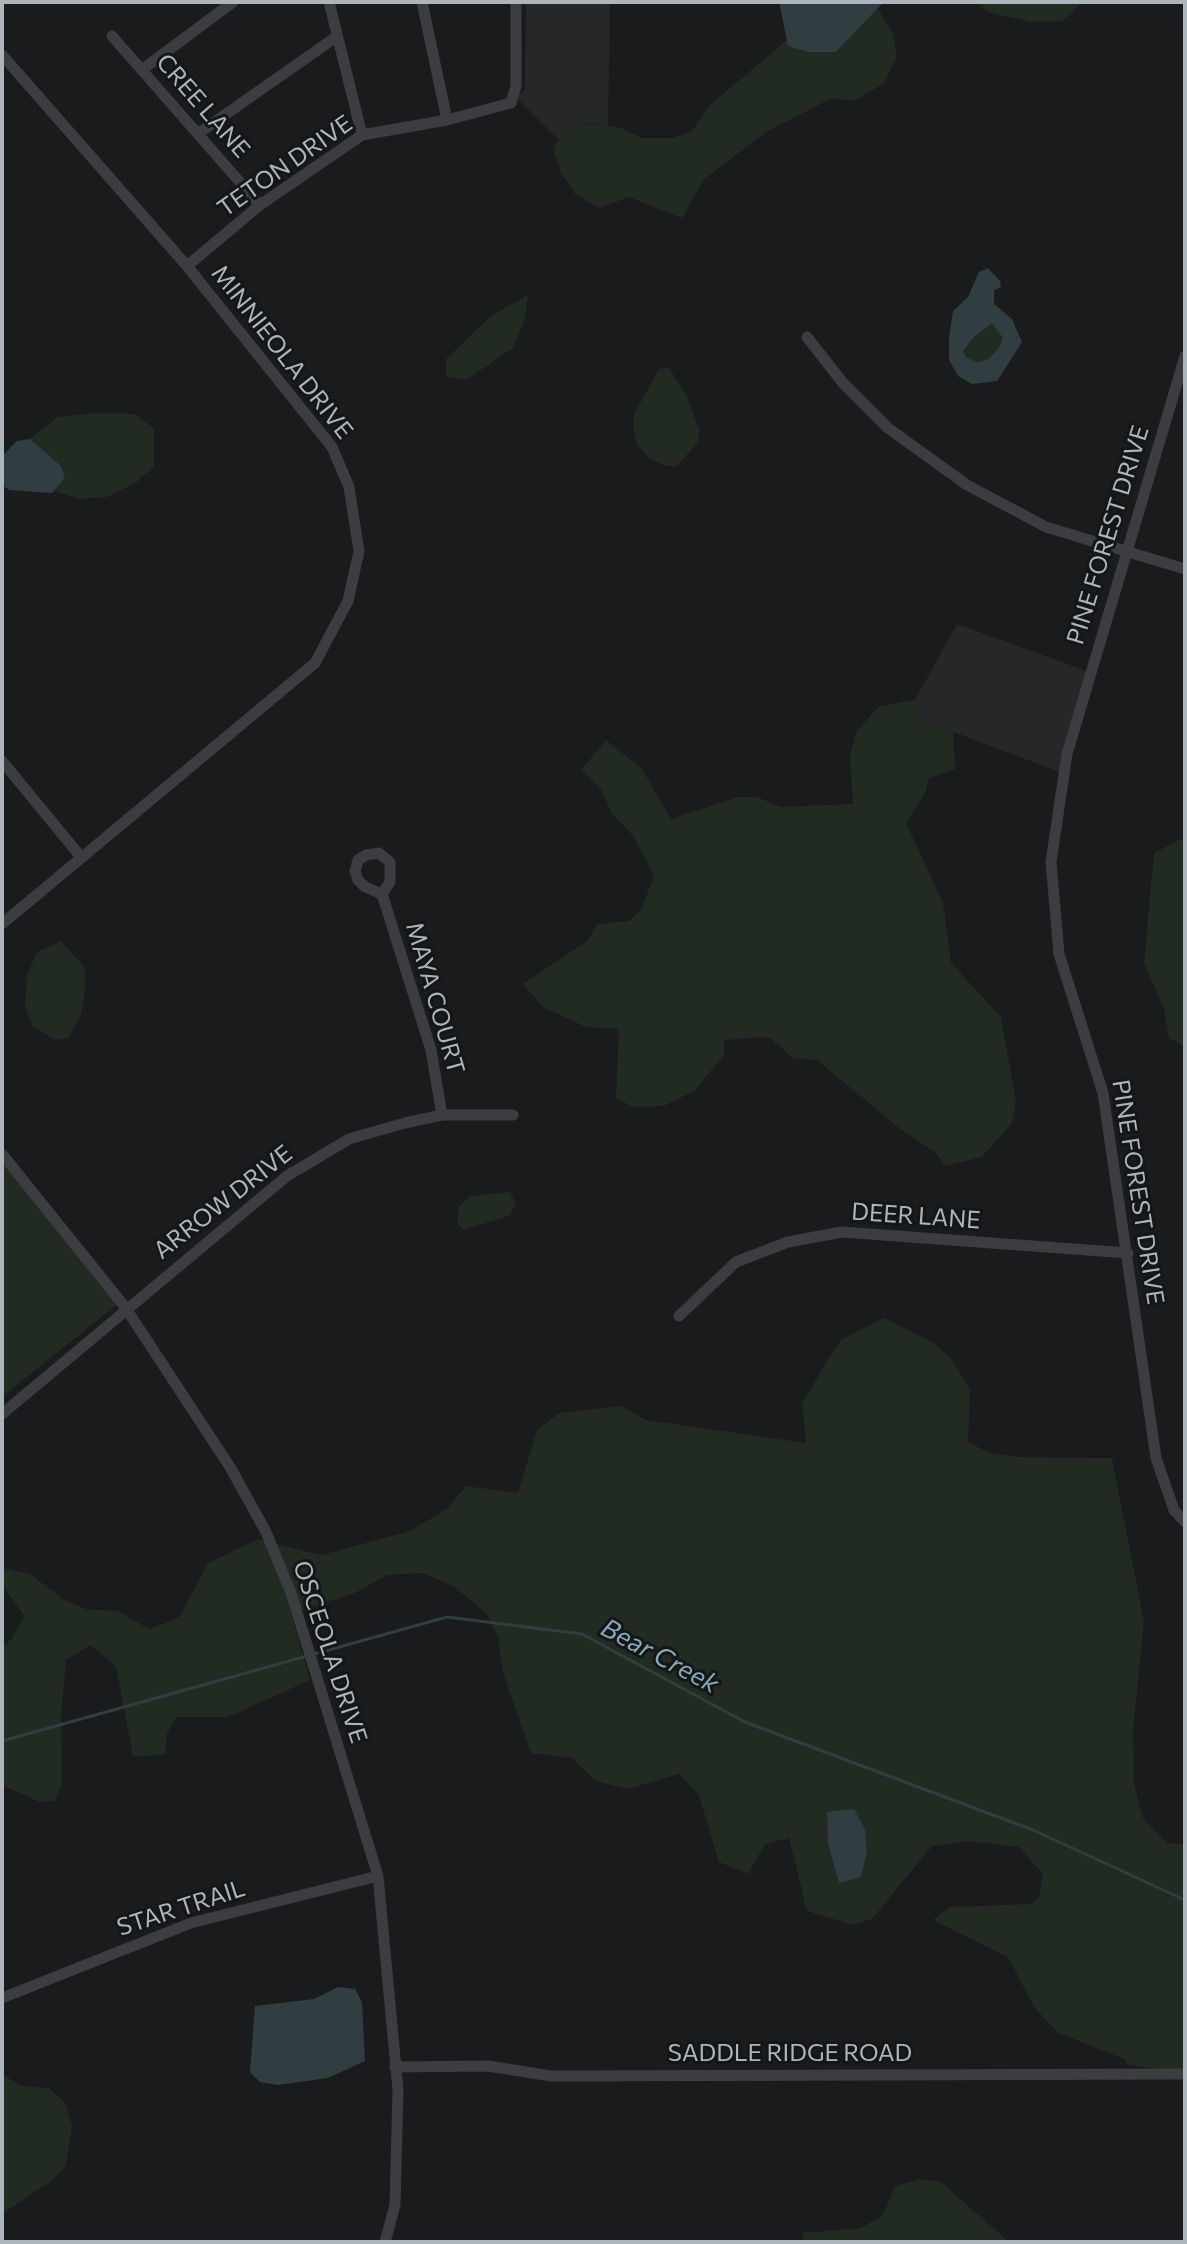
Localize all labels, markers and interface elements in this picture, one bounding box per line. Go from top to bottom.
street label: CREE LANE [150,48,256,164]
street label: TETON DRIVE [212,109,358,223]
street label: MINNIEOLA DRIVE [205,259,359,445]
street label: PINE FOREST DRIVE [1061,422,1155,648]
street label: MAYA COURT [400,919,470,1077]
street label: PINE FOREST DRIVE [1106,1077,1170,1307]
street label: ARROW DRIVE [148,1139,298,1265]
street label: DEER LANE [850,1197,982,1235]
street label: OSCEOLA DRIVE [287,1557,373,1747]
water label: Bear Creek [596,1612,724,1700]
street label: STAR TRAIL [113,1874,249,1942]
street label: SADDLE RIDGE ROAD [668,2039,912,2067]

